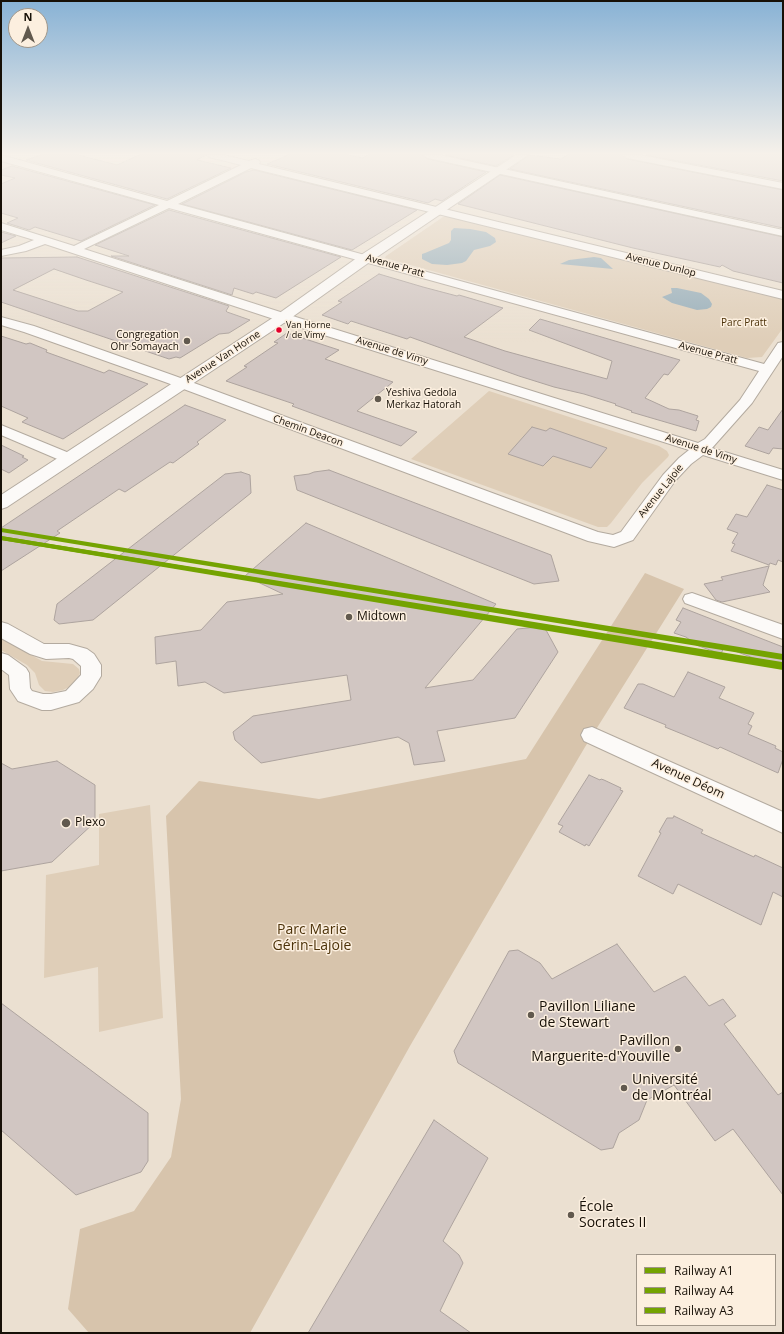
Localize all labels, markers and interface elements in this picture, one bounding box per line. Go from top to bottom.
north arrow [8,8,48,48]
text: N [24,9,32,24]
street label: Avenue Dunlop [625,251,697,279]
street label: Avenue Pratt [364,252,426,280]
park label: Parc Pratt [721,317,767,329]
place label: Van Horne / de Vimy [286,320,331,341]
marker: Van Horne / de Vimy [274,325,284,335]
street label: Avenue Van Horne [183,328,263,386]
place label: Congregation Ohr Somayach [111,329,179,352]
street label: Avenue de Vimy [355,334,429,368]
marker: Congregation Ohr Somayach [182,336,192,346]
street label: Avenue Pratt [677,339,739,367]
place label: Yeshiva Gedola Merkaz Hatorah [386,387,461,410]
marker: Yeshiva Gedola Merkaz Hatorah [373,394,383,404]
street label: Chemin Deacon [271,413,345,449]
street label: Avenue de Vimy [664,432,738,466]
street label: Avenue Lajoie [636,462,686,520]
place label: Midtown [357,610,406,624]
marker: Midtown [344,612,354,622]
street label: Avenue Déom [649,756,727,802]
place label: Plexo [75,816,105,830]
marker: Plexo [60,817,72,829]
park label: Parc Marie Gérin-Lajoie [273,922,351,954]
place label: Pavillon Liliane de Stewart [539,999,636,1032]
marker: Pavillon Liliane de Stewart [526,1010,536,1020]
place label: Pavillon Marguerite-d'Youville [531,1033,670,1066]
marker: Pavillon Marguerite-d'Youville [673,1044,683,1054]
place label: Université de Montréal [632,1072,712,1104]
marker: Université de Montréal [619,1083,629,1093]
place label: École Socrates II [579,1199,646,1232]
marker: École Socrates II [566,1210,576,1220]
legend [636,1254,776,1326]
text: Railway A1 [674,1262,734,1279]
text: Railway A4 [674,1282,734,1299]
text: Railway A3 [674,1302,734,1319]

